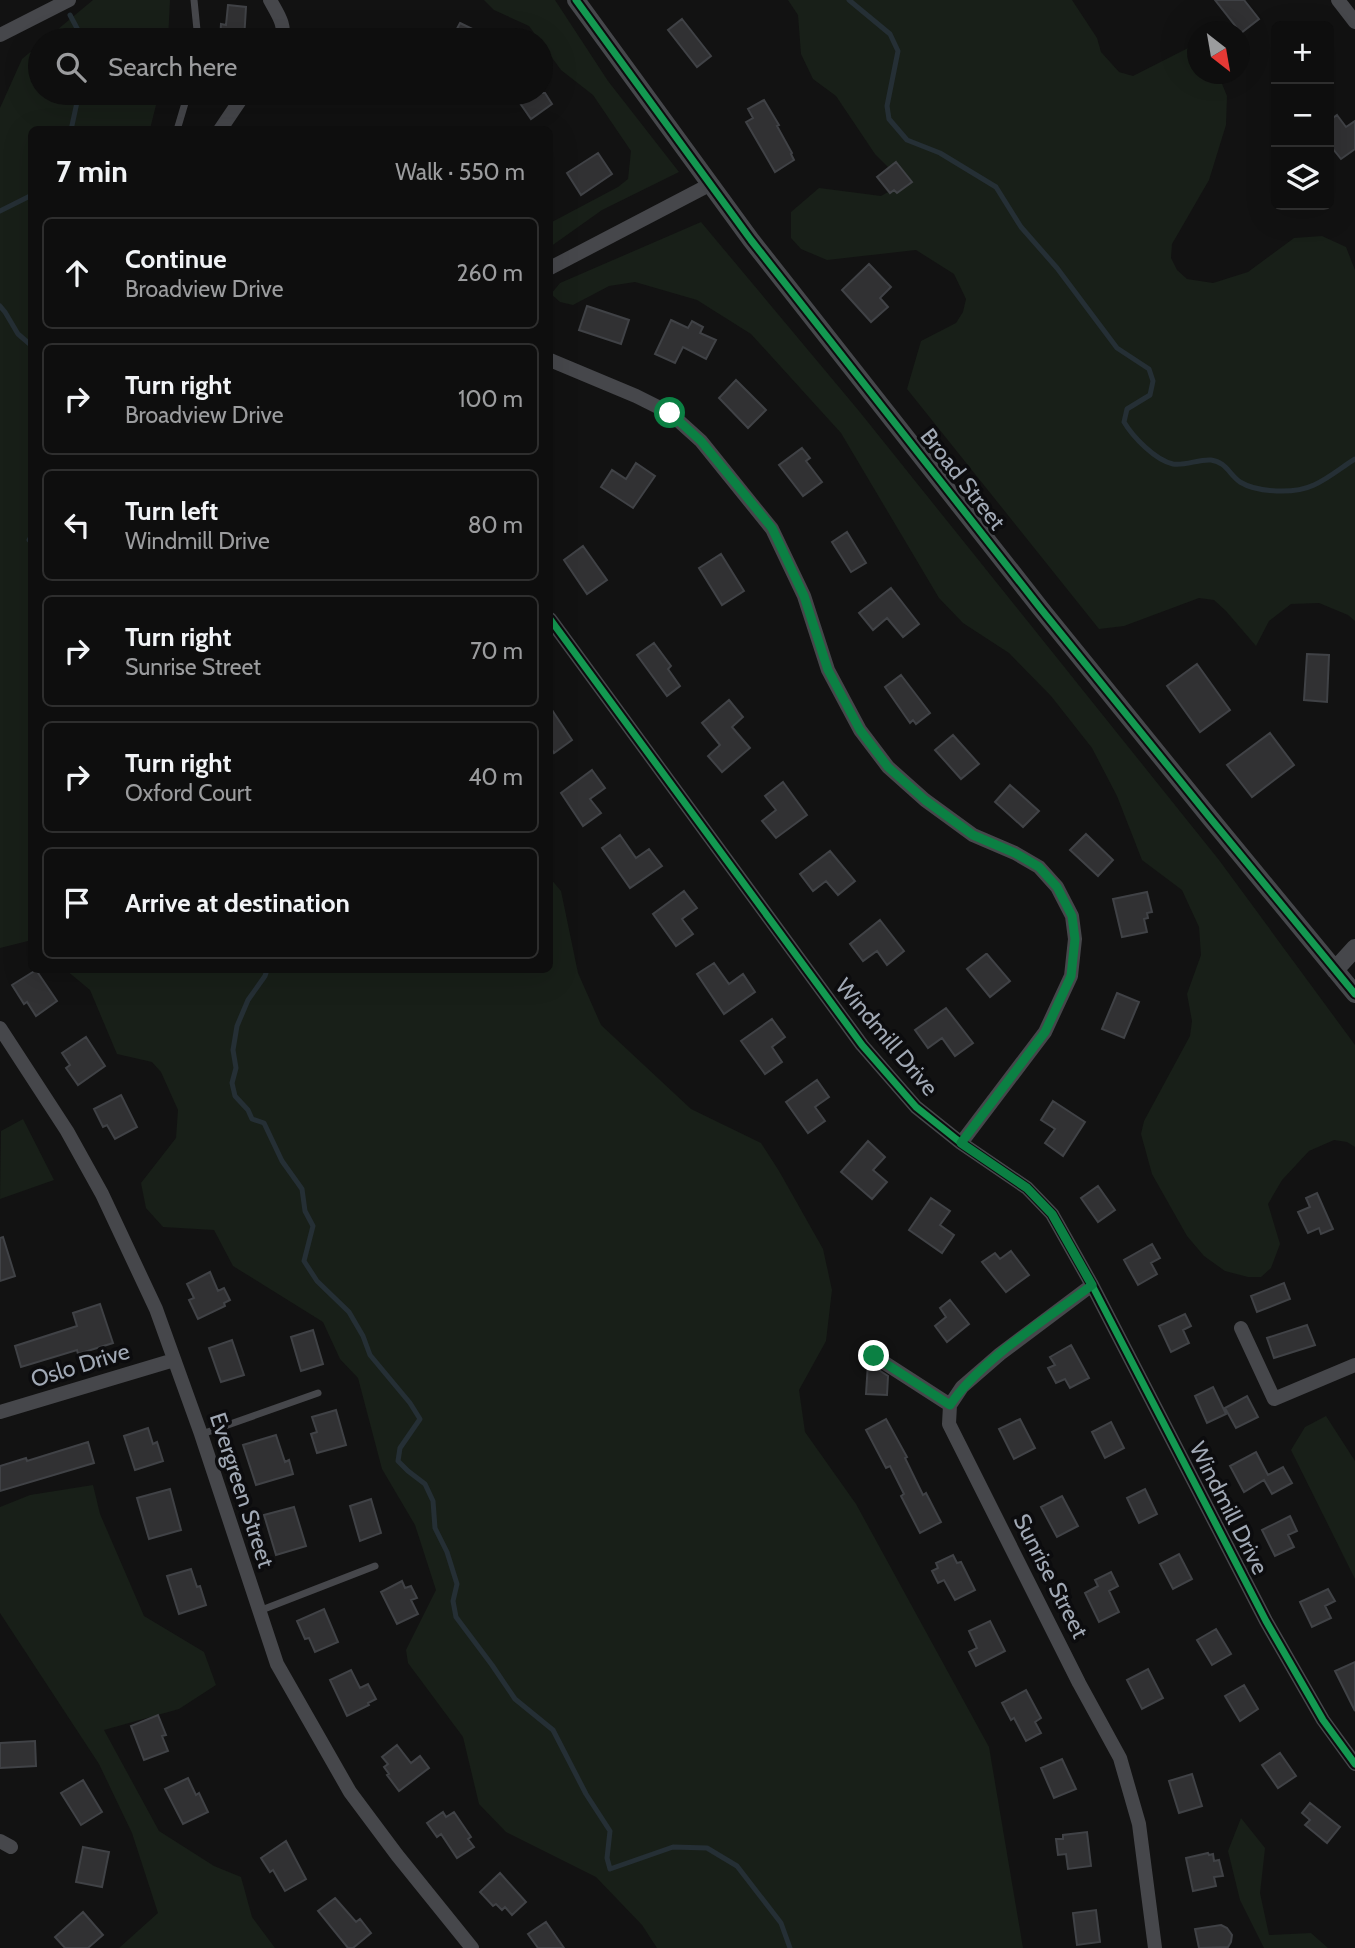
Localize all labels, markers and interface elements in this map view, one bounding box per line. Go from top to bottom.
north arrow [1187,21,1250,84]
map controls [1271,21,1334,210]
button: + [1271,21,1334,84]
search box [28,28,553,105]
icon: search [52,48,90,86]
text: Search here [108,51,237,83]
button: − [1271,84,1334,147]
button: layers [1271,147,1334,210]
text: 7 min [56,153,128,190]
text: Walk · 550 m [395,158,525,186]
text: Continue [125,243,227,275]
icon: ahead [58,254,96,292]
text: 260 m [456,259,523,287]
text: Broadview Drive [125,275,283,303]
text: Turn right [125,369,231,401]
icon: right [58,380,96,418]
text: 100 m [458,385,523,413]
route start [654,397,685,428]
text: Broadview Drive [125,401,283,429]
street label: Broad Street [915,423,1012,536]
text: Turn left [125,495,218,527]
icon: left [58,506,96,544]
text: 80 m [468,511,523,539]
text: Windmill Drive [125,527,270,555]
text: Turn right [125,621,231,653]
icon: right [58,632,96,670]
text: 70 m [470,637,523,665]
text: Sunrise Street [125,653,261,681]
text: Turn right [125,747,231,779]
icon: right [58,758,96,796]
text: 40 m [468,763,523,791]
text: Oxford Court [125,779,252,807]
icon: arrive [58,884,96,922]
text: Arrive at destination [125,887,350,919]
street label: Windmill Drive [830,973,944,1102]
street label: Oslo Drive [27,1337,133,1393]
route end [858,1340,889,1371]
street label: Evergreen Street [204,1409,280,1571]
street label: Windmill Drive [1184,1437,1274,1579]
street label: Sunrise Street [1008,1509,1094,1643]

